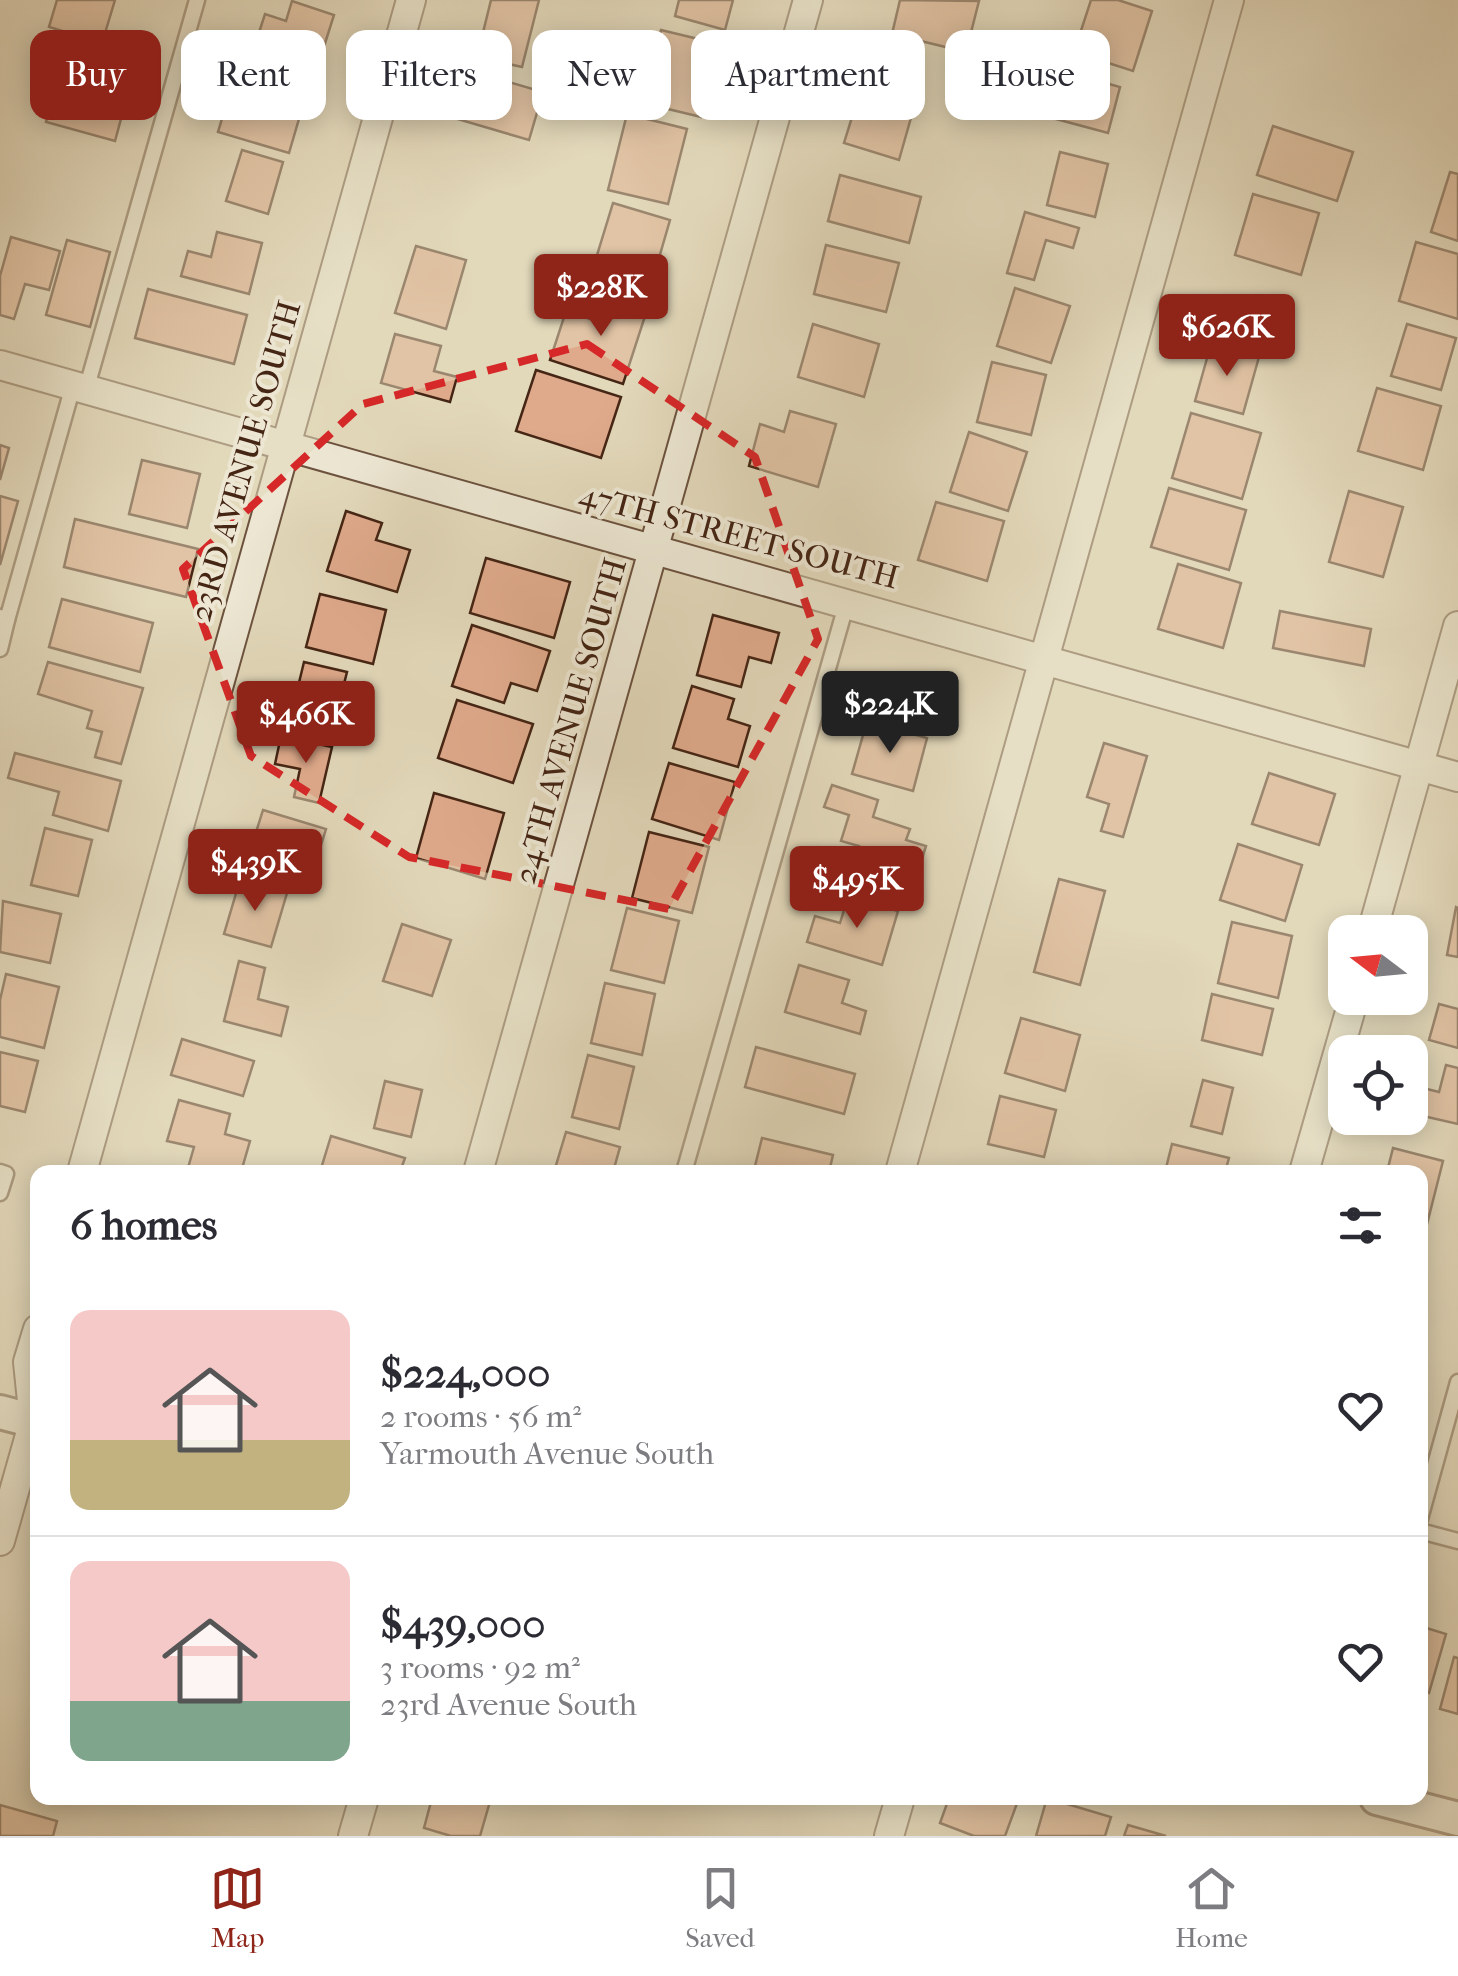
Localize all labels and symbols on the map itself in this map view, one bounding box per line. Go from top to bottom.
pin: $228K [531,254,671,339]
pin: $626K [1157,294,1297,379]
street label: 23RD AVENUE SOUTH [181,296,309,626]
street label: 47TH STREET SOUTH [575,476,903,596]
street label: 24TH AVENUE SOUTH [506,554,634,888]
pin: $224K [820,671,960,756]
pin: $466K [236,681,376,766]
pin: $439K [185,829,325,914]
pin: $495K [787,846,927,931]
north arrow [1328,915,1428,1015]

